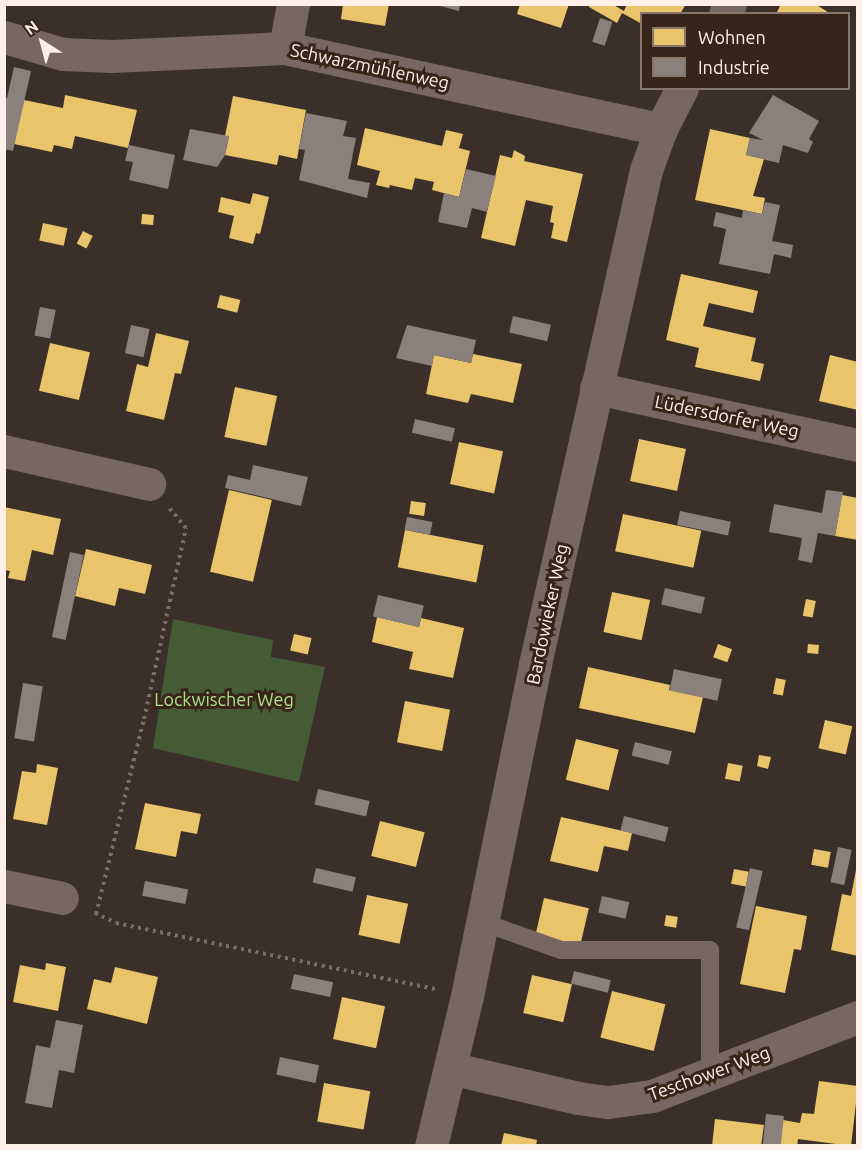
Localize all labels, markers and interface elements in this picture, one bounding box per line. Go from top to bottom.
north arrow [12,12,72,72]
legend [640,12,850,90]
text: N [21,17,42,38]
text: Wohnen [698,27,766,47]
street label: Schwarzmühlenweg [289,39,451,93]
text: Industrie [698,57,770,77]
street label: Lüdersdorfer Weg [653,390,801,442]
street label: Bardowieker Weg [522,542,572,686]
park label: Lockwischer Weg [154,688,294,710]
street label: Teschower Weg [645,1041,773,1105]

